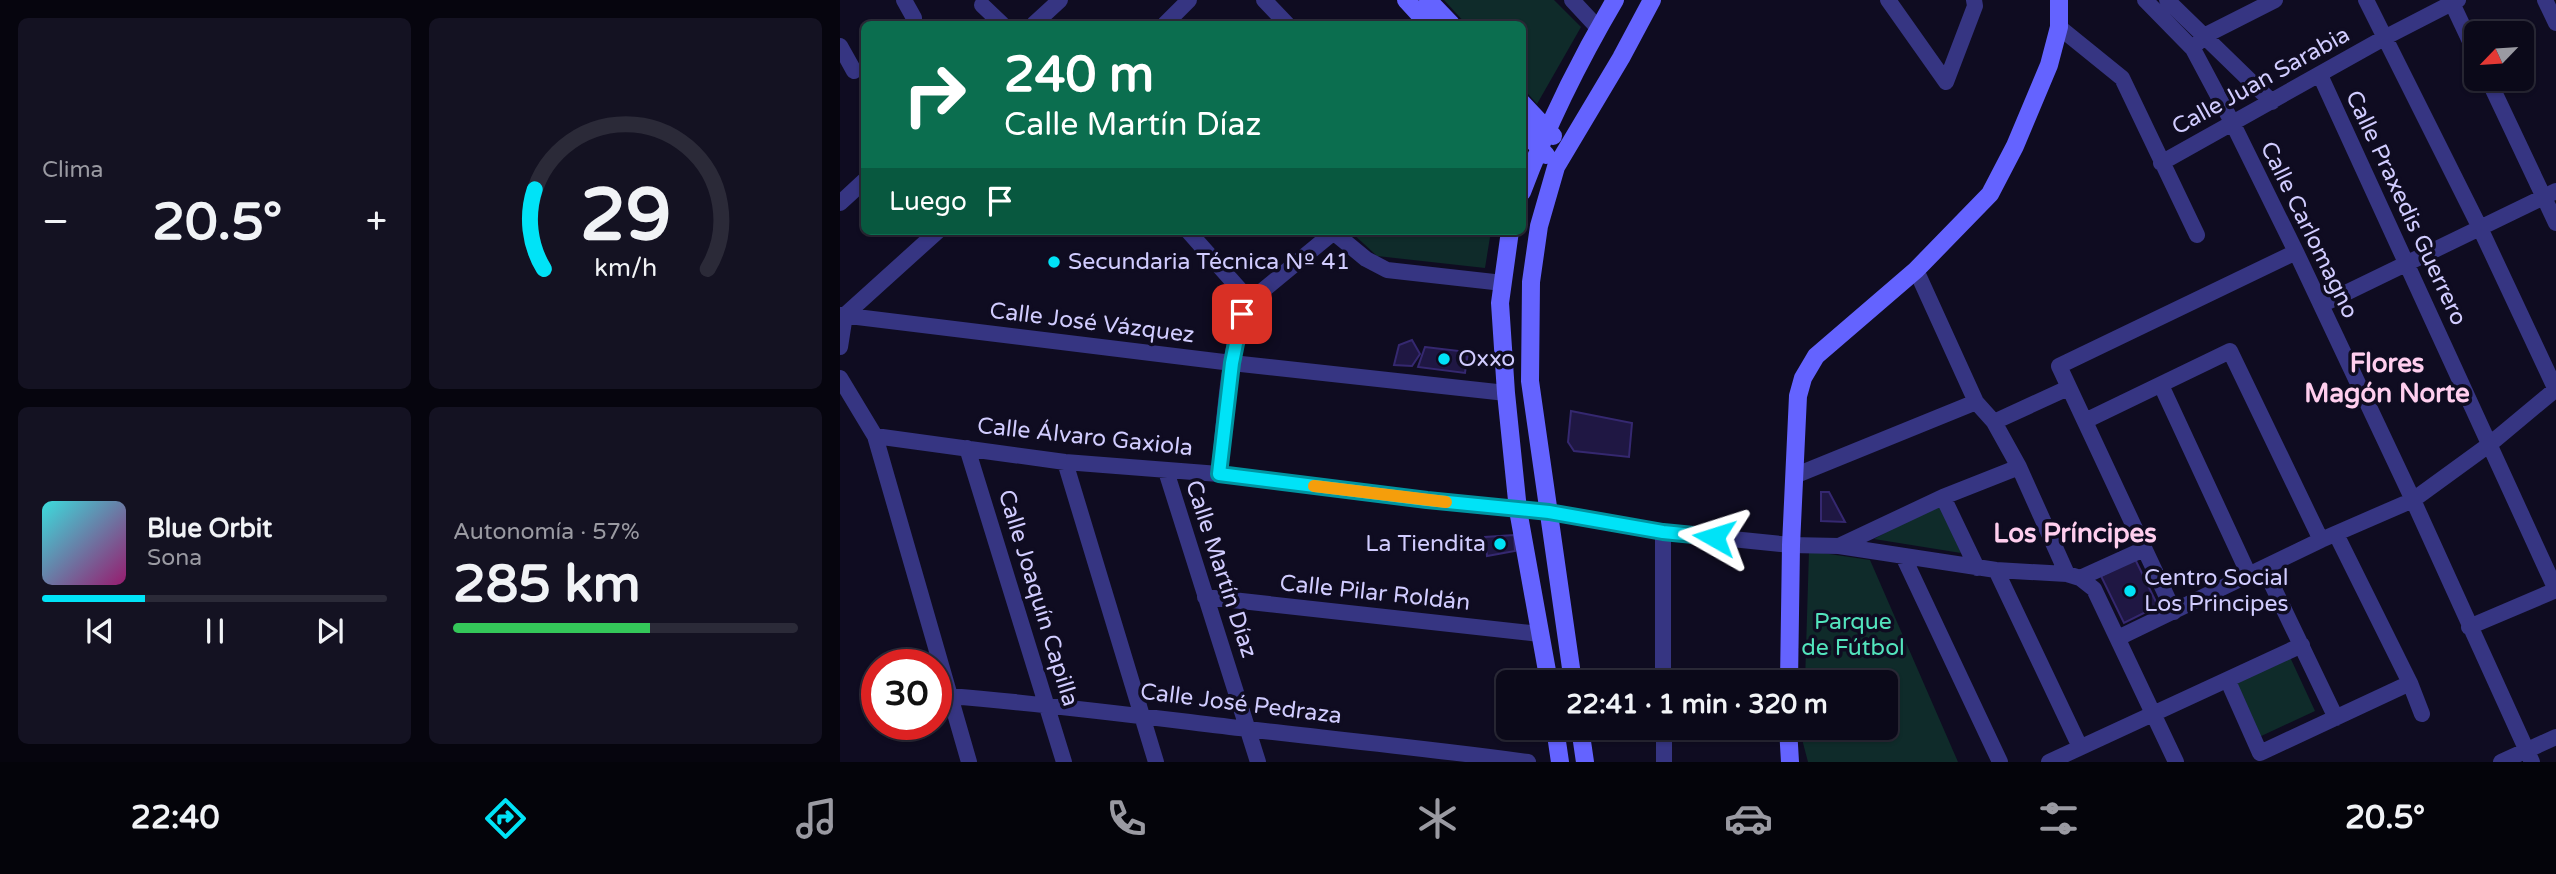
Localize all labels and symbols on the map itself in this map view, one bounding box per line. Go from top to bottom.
street label: Calle Juan Sarabia [2167,21,2355,141]
north arrow [2464,21,2534,91]
street label: Calle Praxedis Guerrero [2339,86,2473,330]
street label: Calle Carlomagno [2254,137,2364,323]
place label: Secundaria Técnica Nº 41 [1068,248,1350,276]
marker: Secundaria Técnica Nº 41 [1046,254,1062,270]
pin [1212,284,1272,344]
street label: Calle José Vázquez [988,297,1196,349]
place label: Oxxo [1458,345,1515,373]
district label: Flores Magón Norte [2304,348,2470,409]
marker: Oxxo [1436,351,1452,367]
street label: Calle Álvaro Gaxiola [976,412,1194,462]
street label: Calle Martín Díaz [1179,477,1263,661]
street label: Calle Joaquín Capilla [992,486,1084,710]
position arrow [1677,500,1751,574]
district label: Los Príncipes [1993,518,2157,549]
place label: La Tiendita [1365,530,1486,558]
marker: La Tiendita [1492,536,1508,552]
place label: Centro Social Los Principes [2144,564,2289,618]
street label: Calle Pilar Roldán [1278,569,1472,617]
marker: Centro Social Los Principes [2122,583,2138,599]
park label: Parque de Fútbol [1801,608,1905,662]
speed limit sign: 30 [861,649,952,740]
street label: Calle José Pedraza [1139,678,1343,730]

